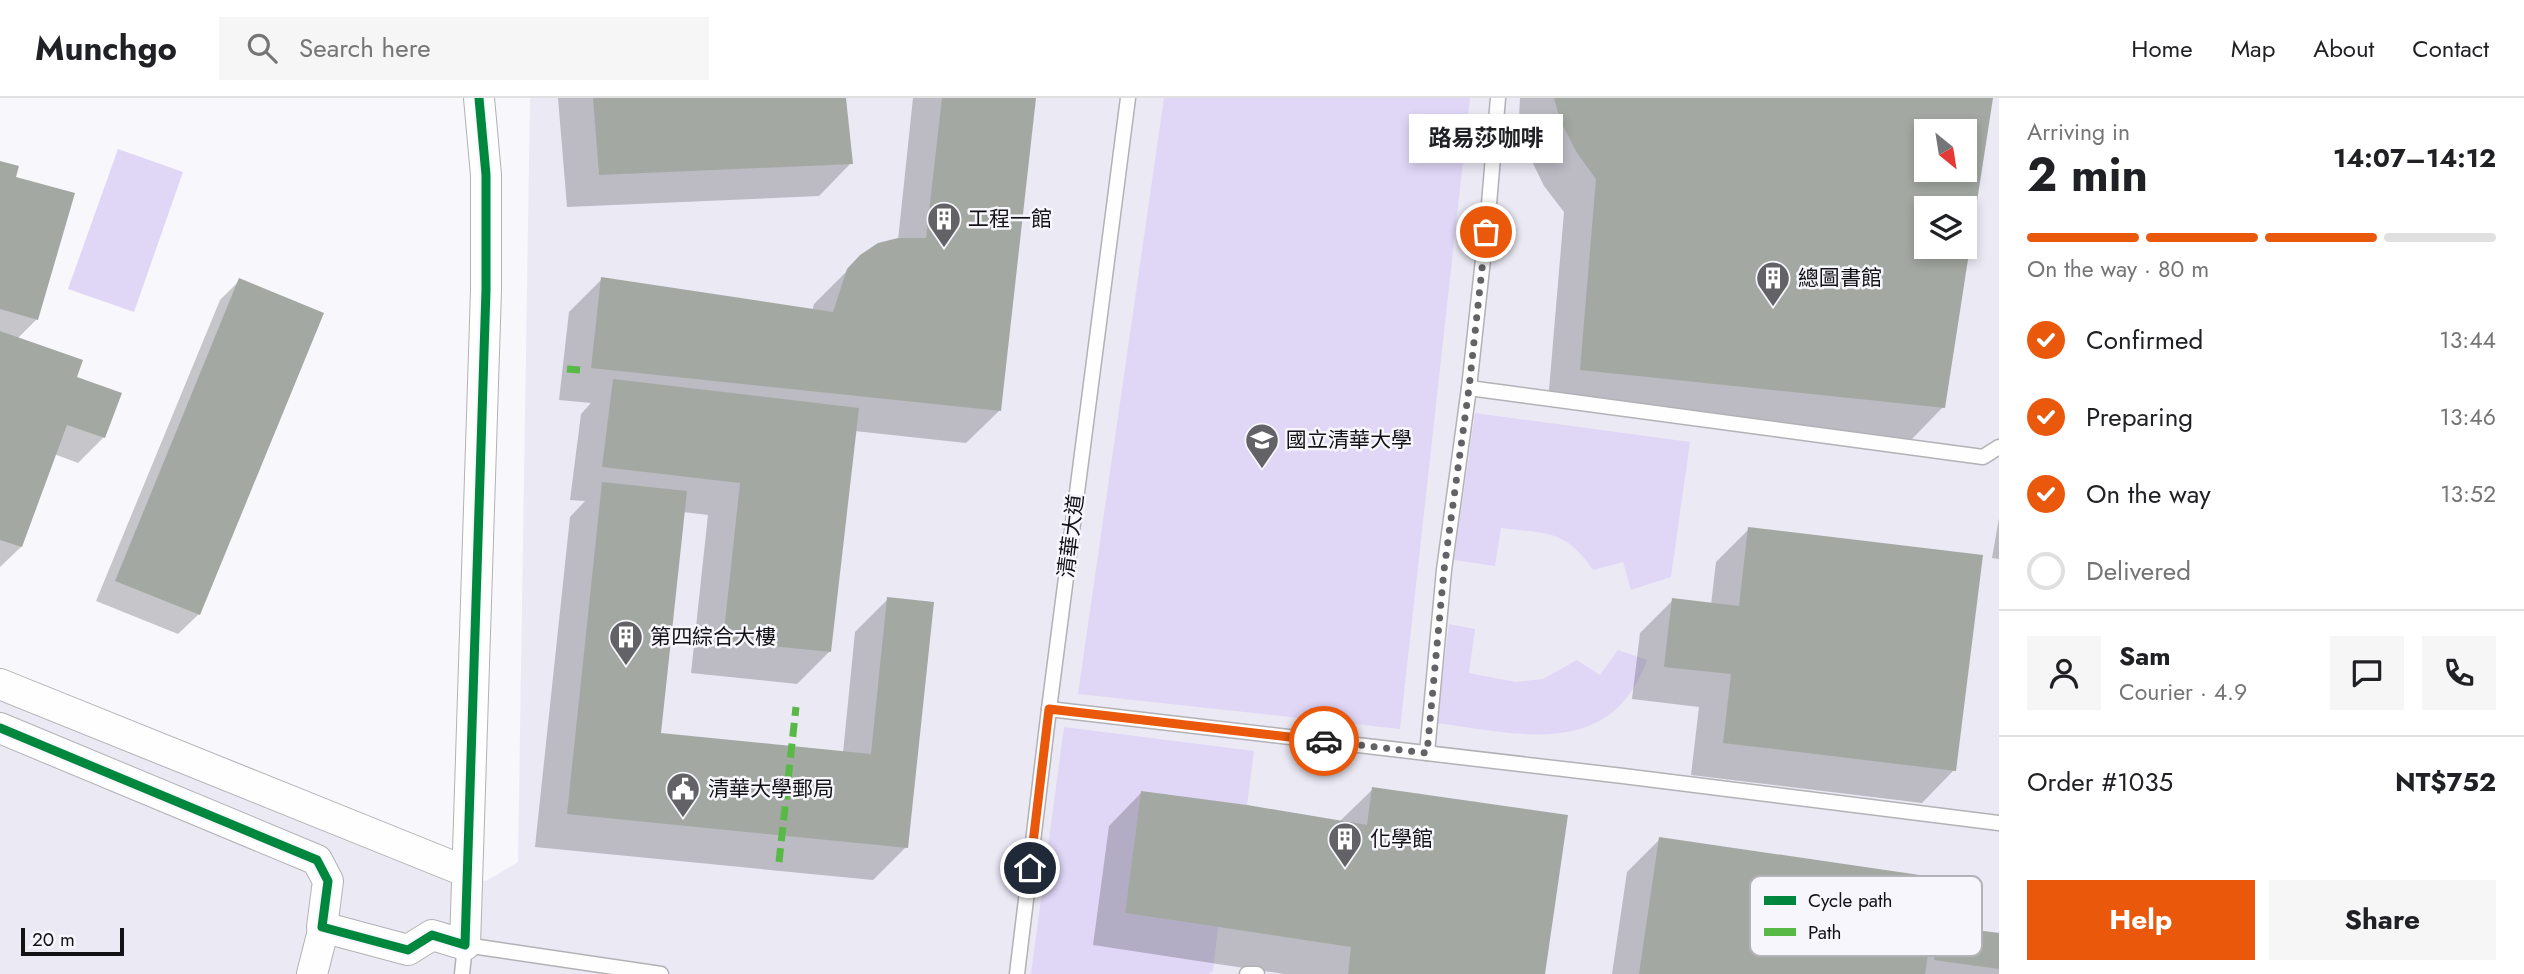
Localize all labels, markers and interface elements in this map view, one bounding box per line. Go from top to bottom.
search box [219,17,709,80]
text: Munchgo [35,25,177,72]
icon: search [243,29,281,67]
text: Search here [299,29,431,67]
text: Home [2131,31,2193,66]
text: Map [2231,31,2275,66]
text: About [2313,31,2374,66]
text: Contact [2412,31,2489,66]
callout: 路易莎咖啡 [1409,113,1563,162]
text: Arriving in [2027,115,2130,149]
north arrow [1914,119,1978,182]
map controls [1914,119,1977,259]
text: 路易莎咖啡 [1429,121,1544,155]
text: 14:07–14:12 [2333,139,2496,177]
text: 2 min [2027,142,2148,208]
button: layers [1914,196,1977,259]
building icon: 工程一館 [925,200,963,249]
pin [1456,202,1516,262]
place label: 工程一館 [968,204,1052,234]
icon: bag [1467,213,1505,251]
text: On the way · 80 m [2027,252,2209,286]
building icon: 總圖書館 [1754,259,1792,308]
place label: 總圖書館 [1798,263,1882,293]
icon: check [2027,321,2065,359]
text: Confirmed [2086,321,2203,359]
text: 13:44 [2439,323,2496,357]
icon: check [2027,398,2065,436]
text: Preparing [2086,398,2193,436]
text: 13:46 [2440,400,2496,434]
school or university icon: 國立清華大學 [1243,421,1281,470]
place label: 國立清華大學 [1286,425,1412,455]
icon: check [2027,475,2065,513]
text: On the way [2086,475,2211,513]
text: 13:52 [2440,477,2496,511]
street label: 清華大道 [1051,492,1091,580]
text: Delivered [2086,552,2191,590]
building icon: 第四綜合大樓 [607,618,645,667]
place label: 第四綜合大樓 [650,622,776,652]
button: person [2027,636,2101,710]
button: chat [2330,636,2404,710]
button: phone [2422,636,2496,710]
text: Sam [2119,637,2171,675]
text: Courier · 4.9 [2119,675,2247,709]
courier [1289,706,1359,776]
icon: car [1305,722,1343,760]
text: Order #1035 [2027,763,2173,801]
text: NT$752 [2395,763,2496,801]
public building icon: 清華大學郵局 [664,770,702,819]
place label: 清華大學郵局 [708,774,834,804]
building icon: 化學館 [1326,820,1364,869]
place label: 化學館 [1370,824,1433,854]
pin [1000,838,1060,898]
icon: home [1011,849,1049,887]
legend [1750,876,1982,956]
button: Help [2027,880,2255,960]
button: Share [2269,880,2496,960]
text: Cycle path [1808,887,1893,914]
text: Path [1808,919,1842,946]
scale bar [21,925,124,957]
text: 20 m [32,926,75,953]

